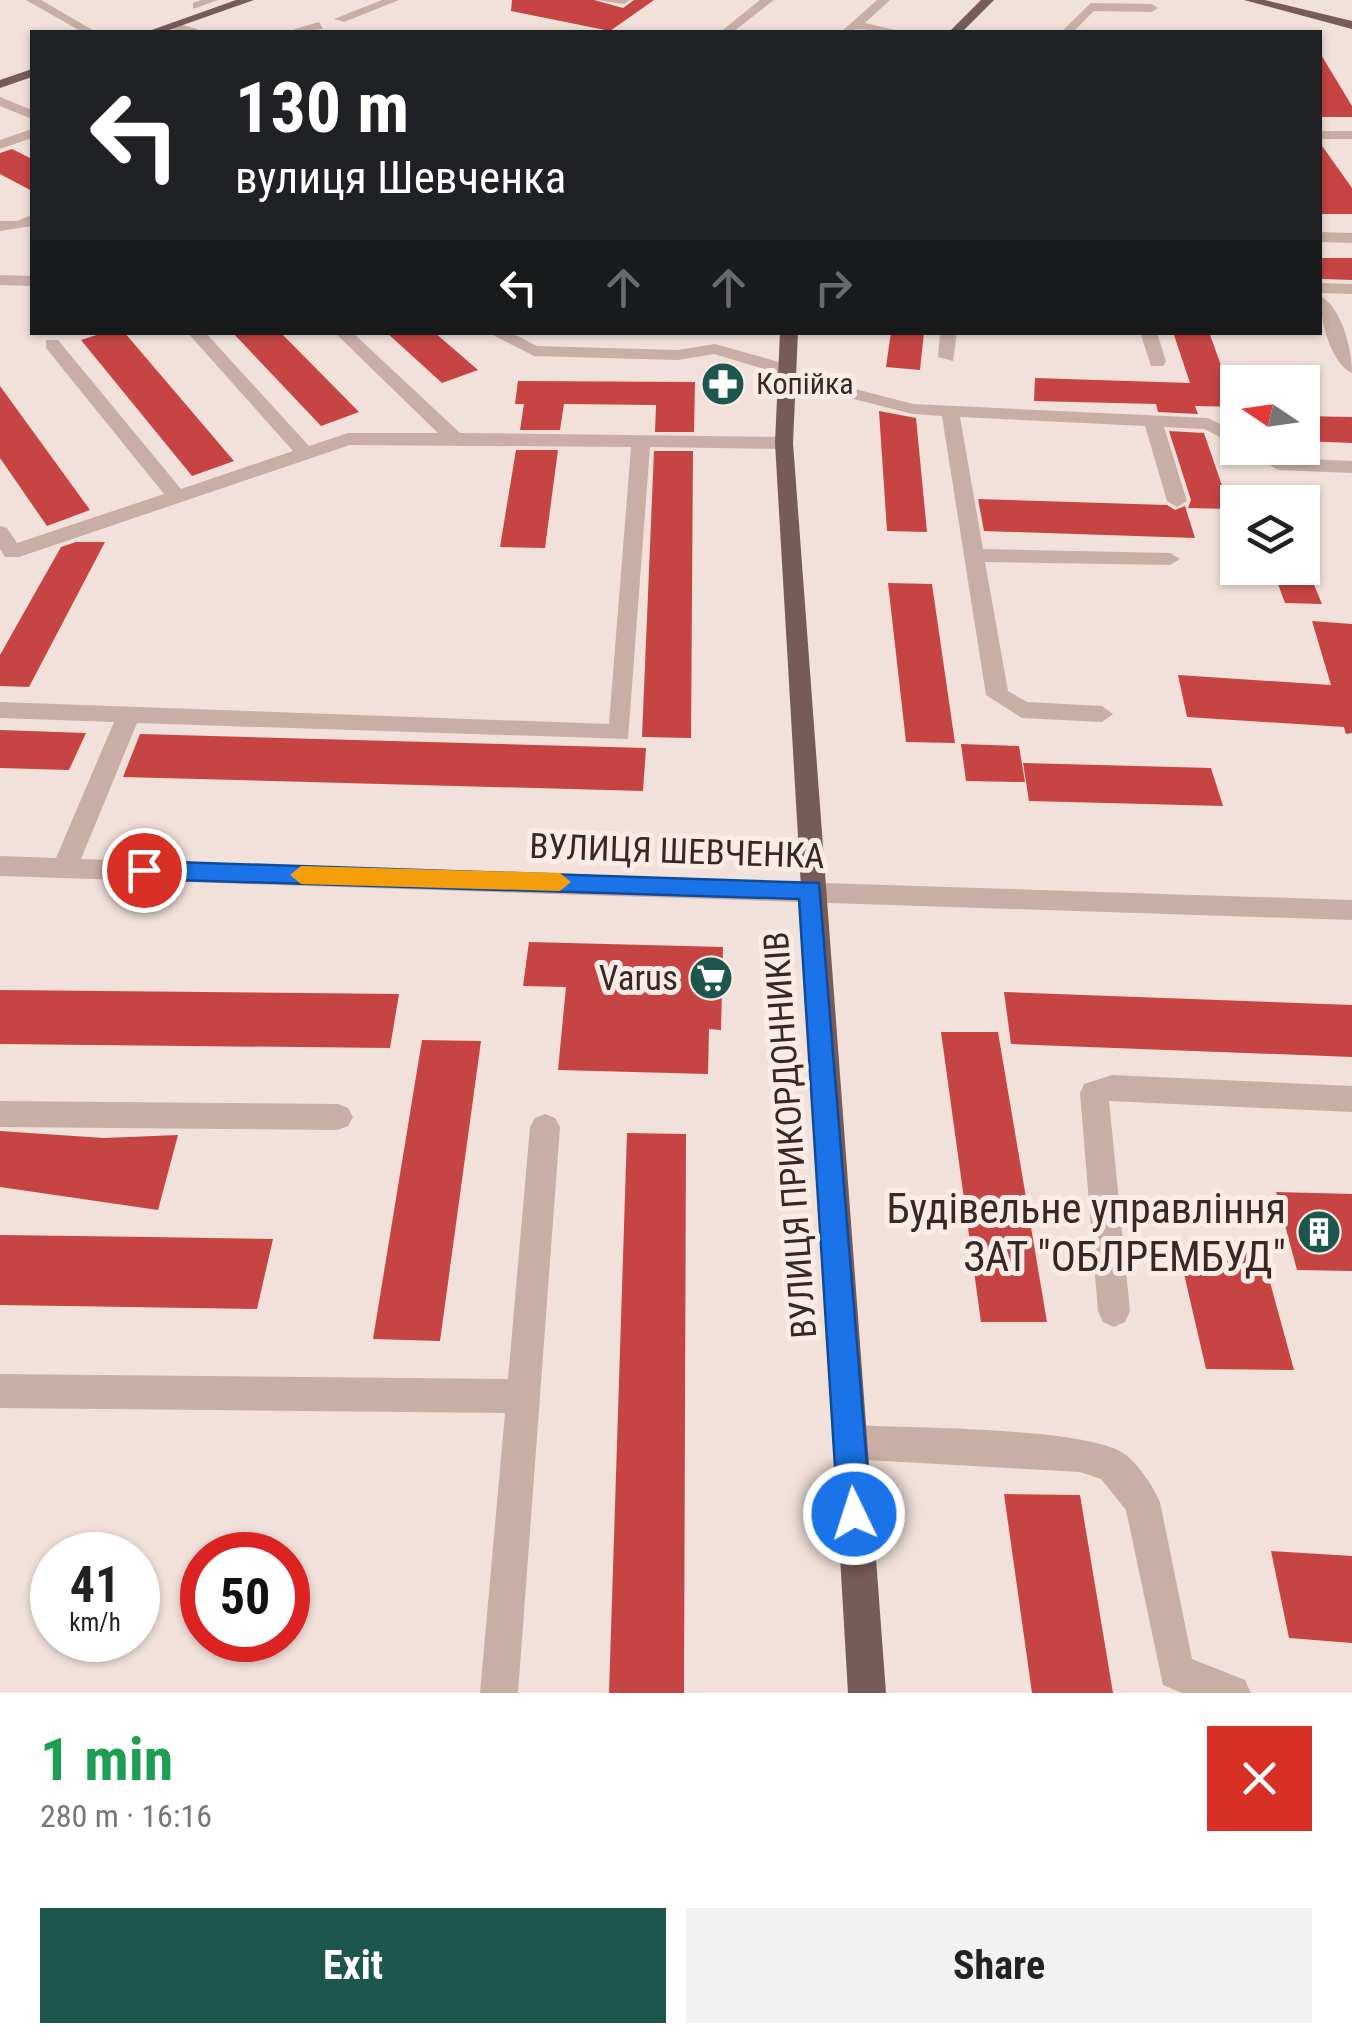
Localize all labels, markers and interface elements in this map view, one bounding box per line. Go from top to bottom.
text: 130 m [235,67,409,149]
icon: left [70,70,200,200]
text: вулиця Шевченка [235,151,566,204]
icon: left [491,260,546,315]
icon: ahead [596,260,651,315]
icon: ahead [701,260,756,315]
icon: right [806,260,861,315]
pharmacy icon: Копійка [700,361,746,407]
north arrow [1220,365,1320,465]
map controls [1220,365,1320,585]
place label: Копійка [756,366,854,401]
button: layers [1220,485,1320,585]
street label: ВУЛИЦЯ ШЕВЧЕНКА [529,826,825,877]
pin [102,828,187,913]
icon: arrive [117,843,172,898]
street label: ВУЛИЦЯ ПРИКОРДОННИКІВ [756,930,825,1340]
supermarket icon: Varus [688,955,734,1001]
place label: Varus [599,958,678,999]
place label: Будівельне управління ЗАТ "ОБЛРЕМБУД" [886,1184,1286,1281]
building icon: Будівельне управління ЗАТ "ОБЛРЕМБУД" [1296,1209,1342,1255]
position arrow [802,1462,906,1566]
speed limit sign: 50 [180,1532,310,1662]
text: 41 [70,1556,120,1614]
text: km/h [69,1608,121,1637]
text: 1 min [40,1724,173,1795]
button: close [1207,1726,1312,1831]
text: 280 m · 16:16 [40,1797,212,1835]
button: Exit [40,1908,666,2023]
button: Share [686,1908,1312,2023]

